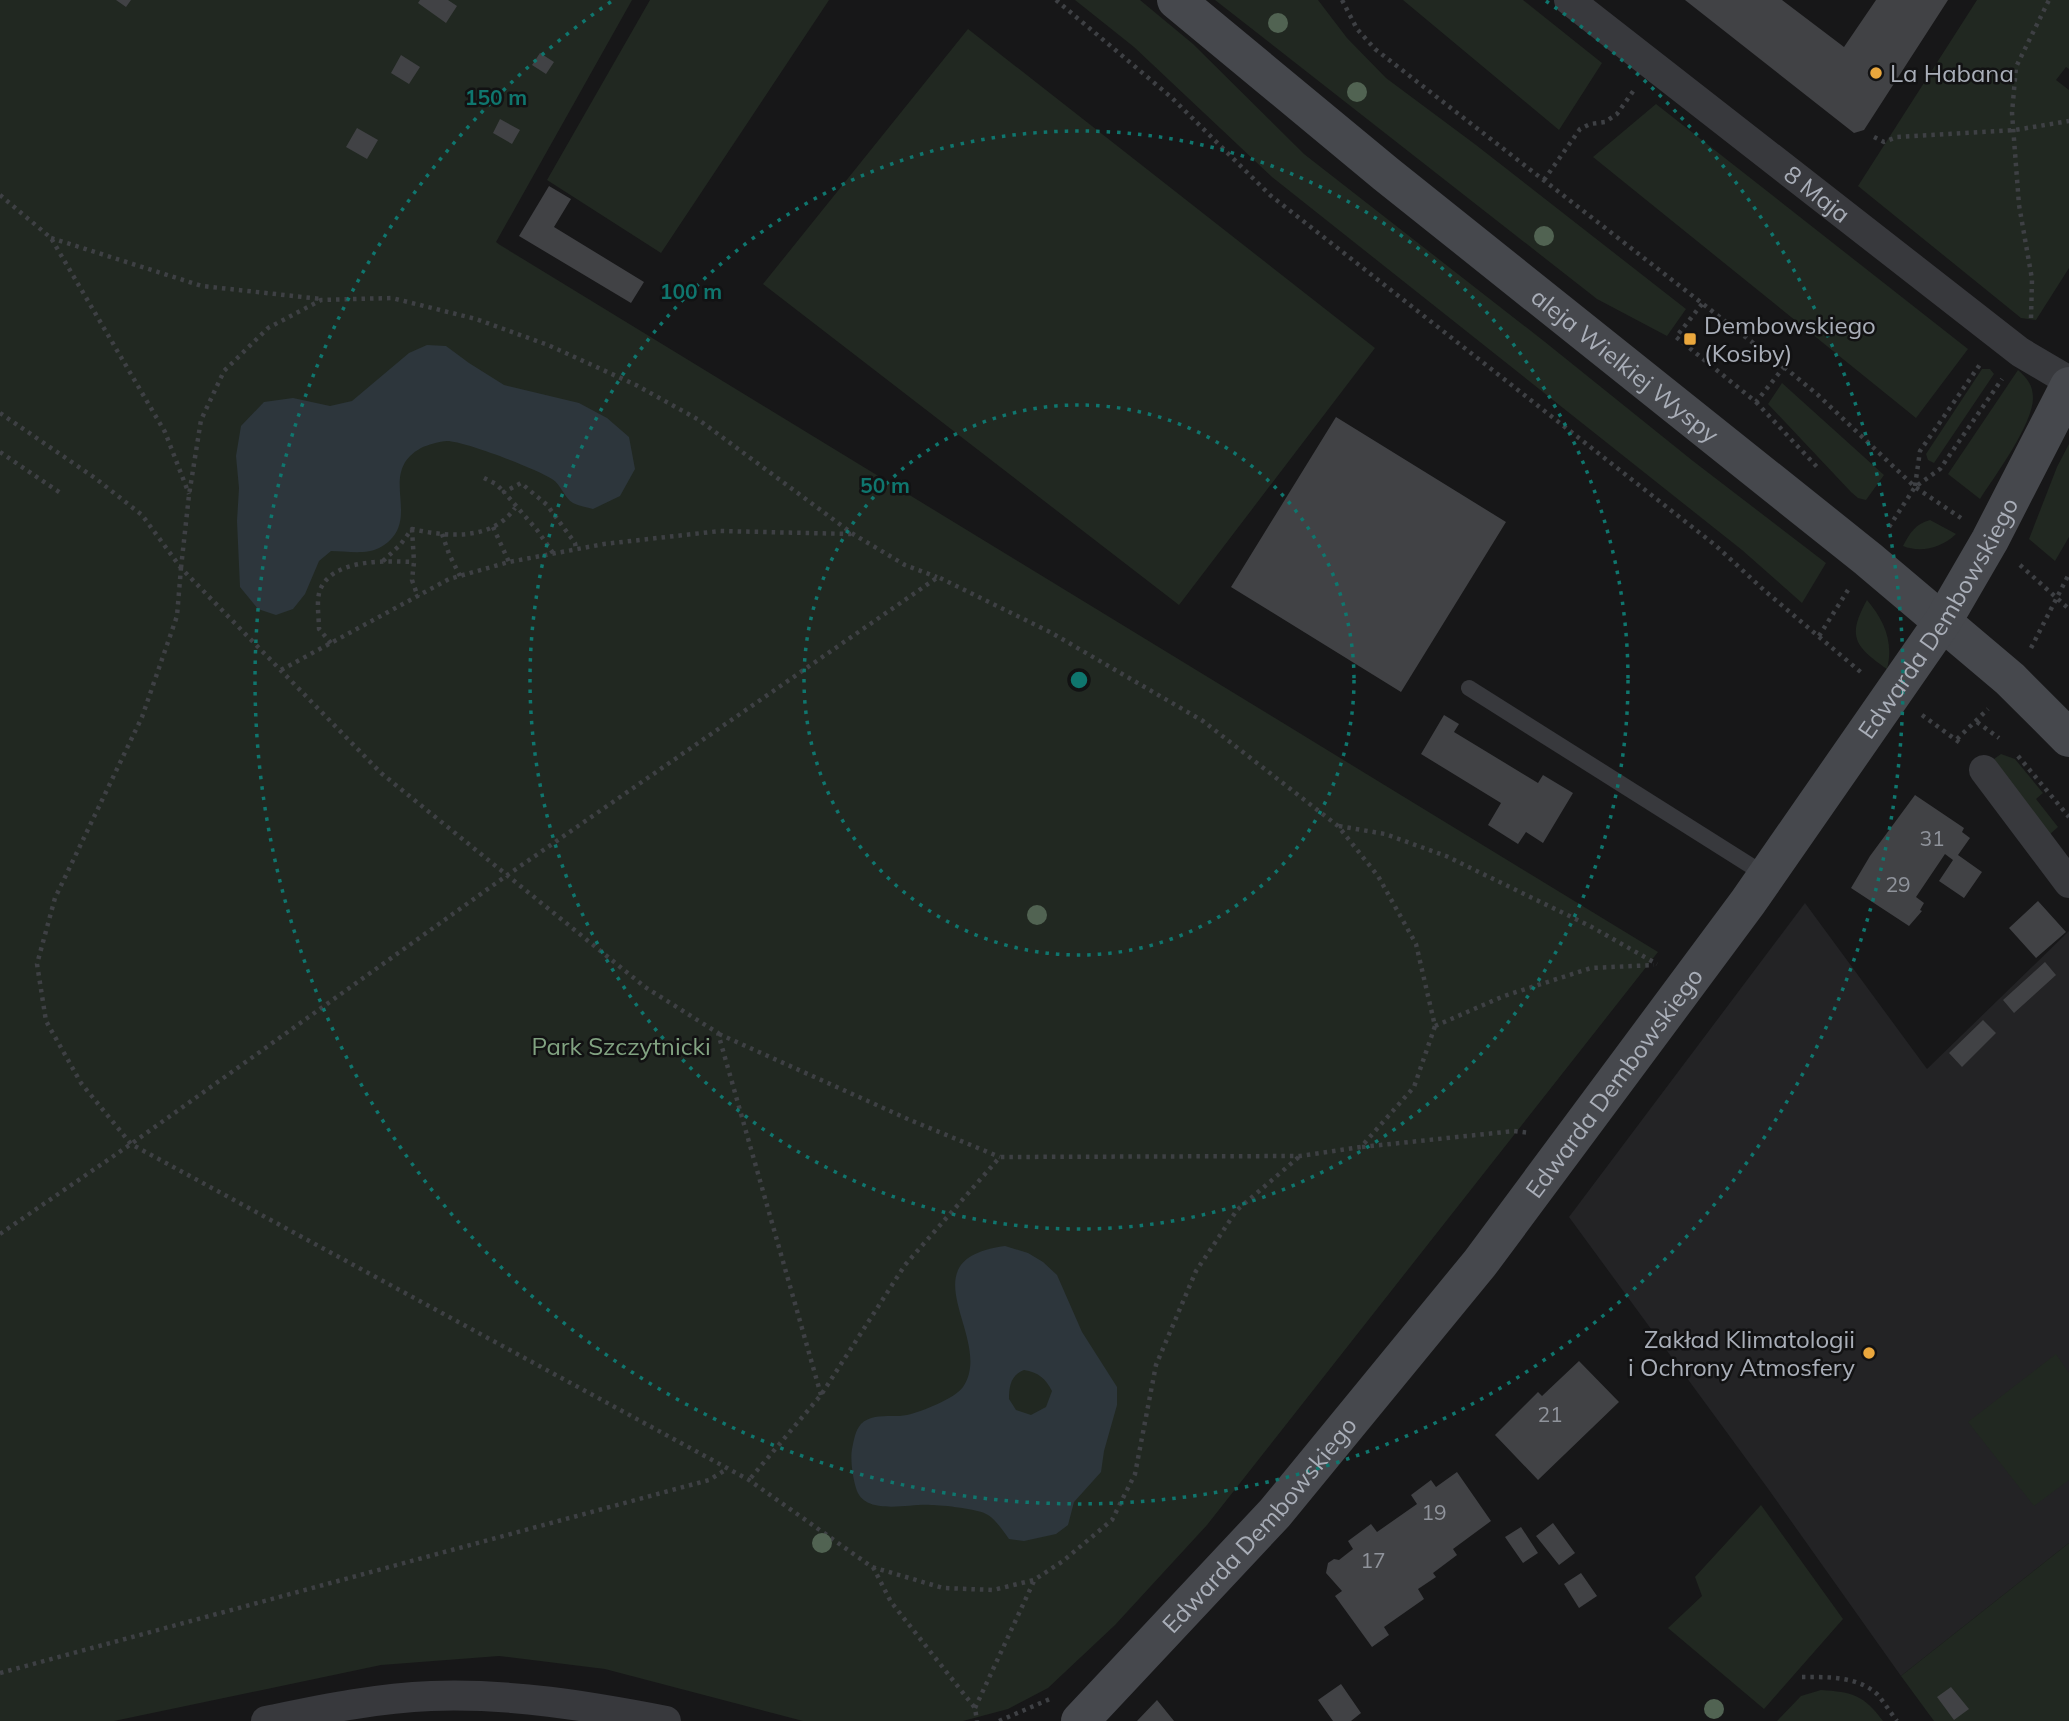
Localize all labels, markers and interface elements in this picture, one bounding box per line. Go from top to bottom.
place label: La Habana [1890,58,2014,88]
marker: La Habana [1868,65,1884,81]
text: 150 m [465,84,527,110]
street label: 8 Maja [1778,159,1856,229]
text: 100 m [660,278,722,304]
street label: aleja Wielkiej Wyspy [1526,281,1725,449]
place label: Dembowskiego (Kosiby) [1704,310,1876,368]
marker: Dembowskiego (Kosiby) [1682,331,1698,347]
text: 50 m [860,472,910,498]
street label: Edwarda Dembowskiego [1851,492,2024,744]
centre of rings [1067,668,1091,692]
house number: 31 [1919,825,1945,851]
house number: 29 [1885,871,1911,897]
street label: Edwarda Dembowskiego [1519,962,1709,1204]
park label: Park Szczytnicki [531,1031,711,1061]
place label: Zakład Klimatologii i Ochrony Atmosfery [1628,1324,1855,1382]
marker: Zakład Klimatologii i Ochrony Atmosfery [1861,1345,1877,1361]
house number: 21 [1537,1401,1563,1427]
street label: Edwarda Dembowskiego [1156,1410,1363,1639]
house number: 19 [1421,1499,1447,1525]
house number: 17 [1360,1547,1386,1573]

